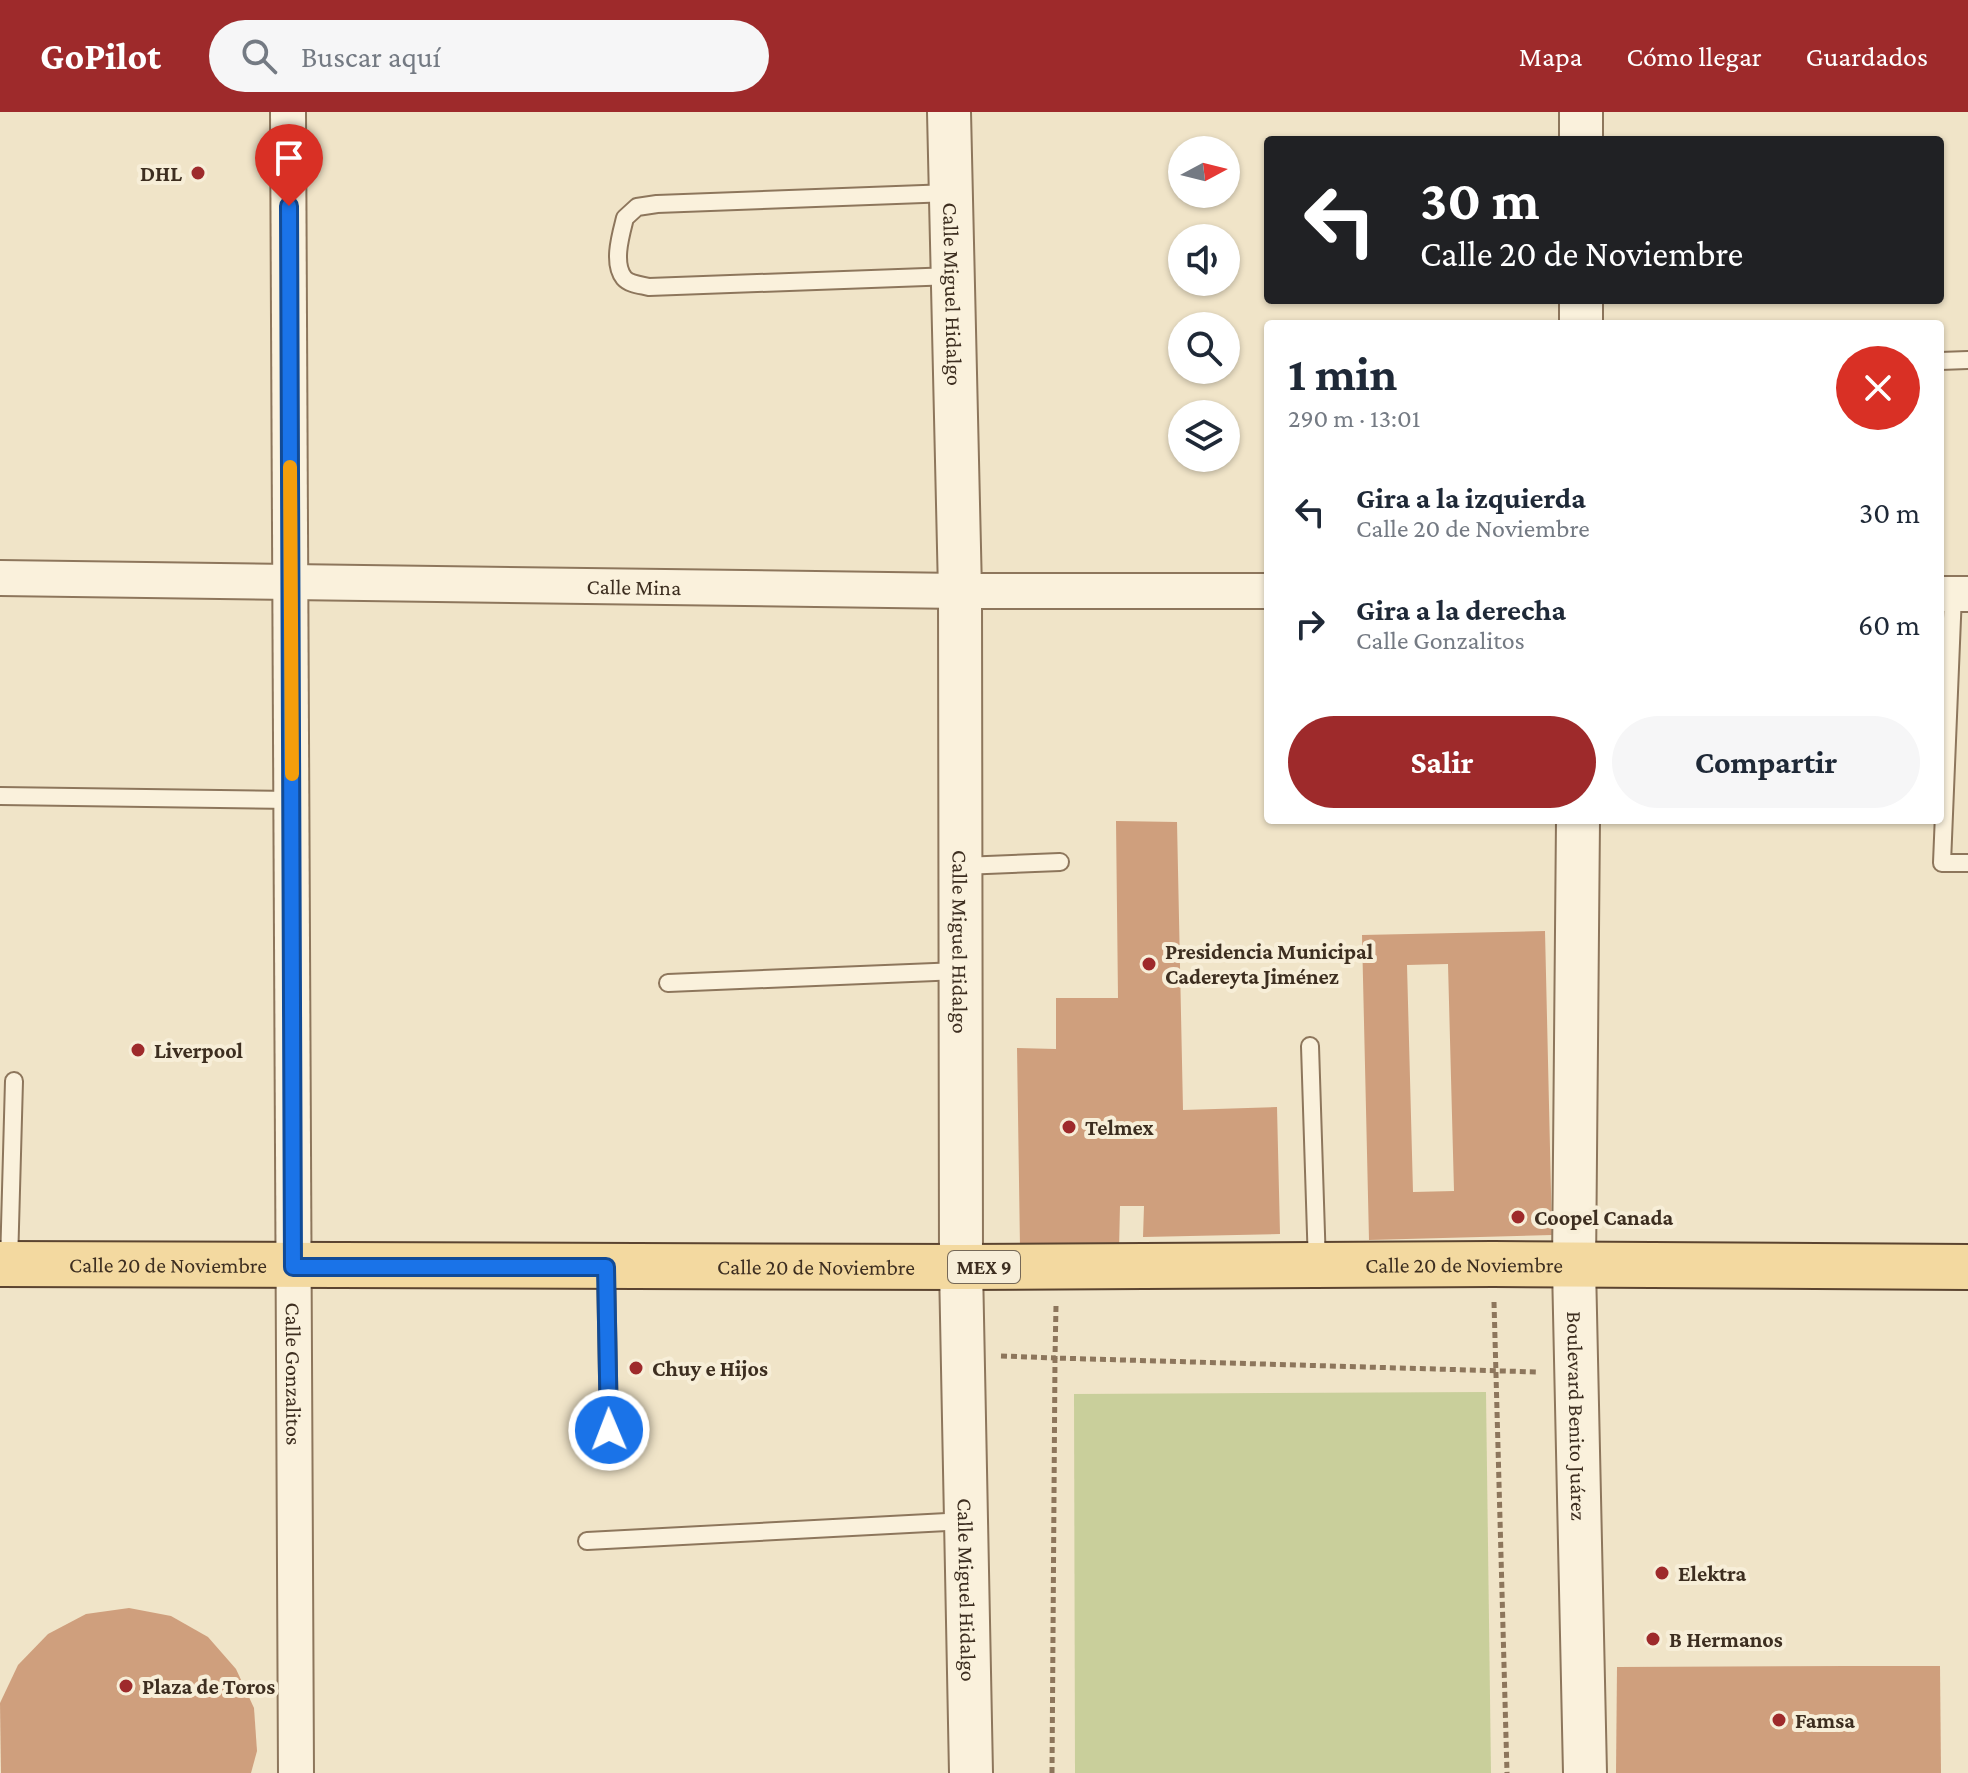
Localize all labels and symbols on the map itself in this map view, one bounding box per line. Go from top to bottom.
pin [255,124,323,206]
north arrow [1168,136,1240,208]
place label: DHL [140,161,182,186]
marker: DHL [189,164,207,182]
street label: Calle Miguel Hidalgo [938,202,967,386]
street label: Calle Mina [587,574,681,600]
street label: Calle Miguel Hidalgo [947,850,973,1034]
place label: Presidencia Municipal Cadereyta Jiménez [1165,939,1374,989]
marker: Presidencia Municipal Cadereyta Jiménez [1140,955,1158,973]
place label: Liverpool [154,1038,244,1063]
marker: Liverpool [129,1041,147,1059]
place label: Telmex [1085,1115,1154,1140]
marker: Telmex [1060,1118,1078,1136]
place label: Coopel Canada [1534,1205,1673,1230]
marker: Coopel Canada [1509,1208,1527,1226]
road number: MEX 9 [948,1251,1020,1283]
street label: Calle 20 de Noviembre [69,1252,267,1278]
street label: Calle 20 de Noviembre [1365,1252,1563,1278]
street label: Calle 20 de Noviembre [717,1254,915,1280]
street label: Calle Gonzalitos [281,1302,306,1445]
street label: Boulevard Benito Juárez [1562,1311,1592,1521]
place label: Chuy e Hijos [652,1356,768,1381]
marker: Chuy e Hijos [627,1359,645,1377]
position arrow [567,1388,651,1472]
street label: Calle Miguel Hidalgo [953,1498,981,1682]
place label: Elektra [1678,1561,1746,1586]
marker: Elektra [1653,1564,1671,1582]
place label: B Hermanos [1669,1627,1783,1652]
marker: B Hermanos [1644,1630,1662,1648]
place label: Plaza de Toros [142,1674,275,1699]
marker: Plaza de Toros [117,1677,135,1695]
place label: Famsa [1795,1708,1855,1733]
marker: Famsa [1770,1711,1788,1729]

